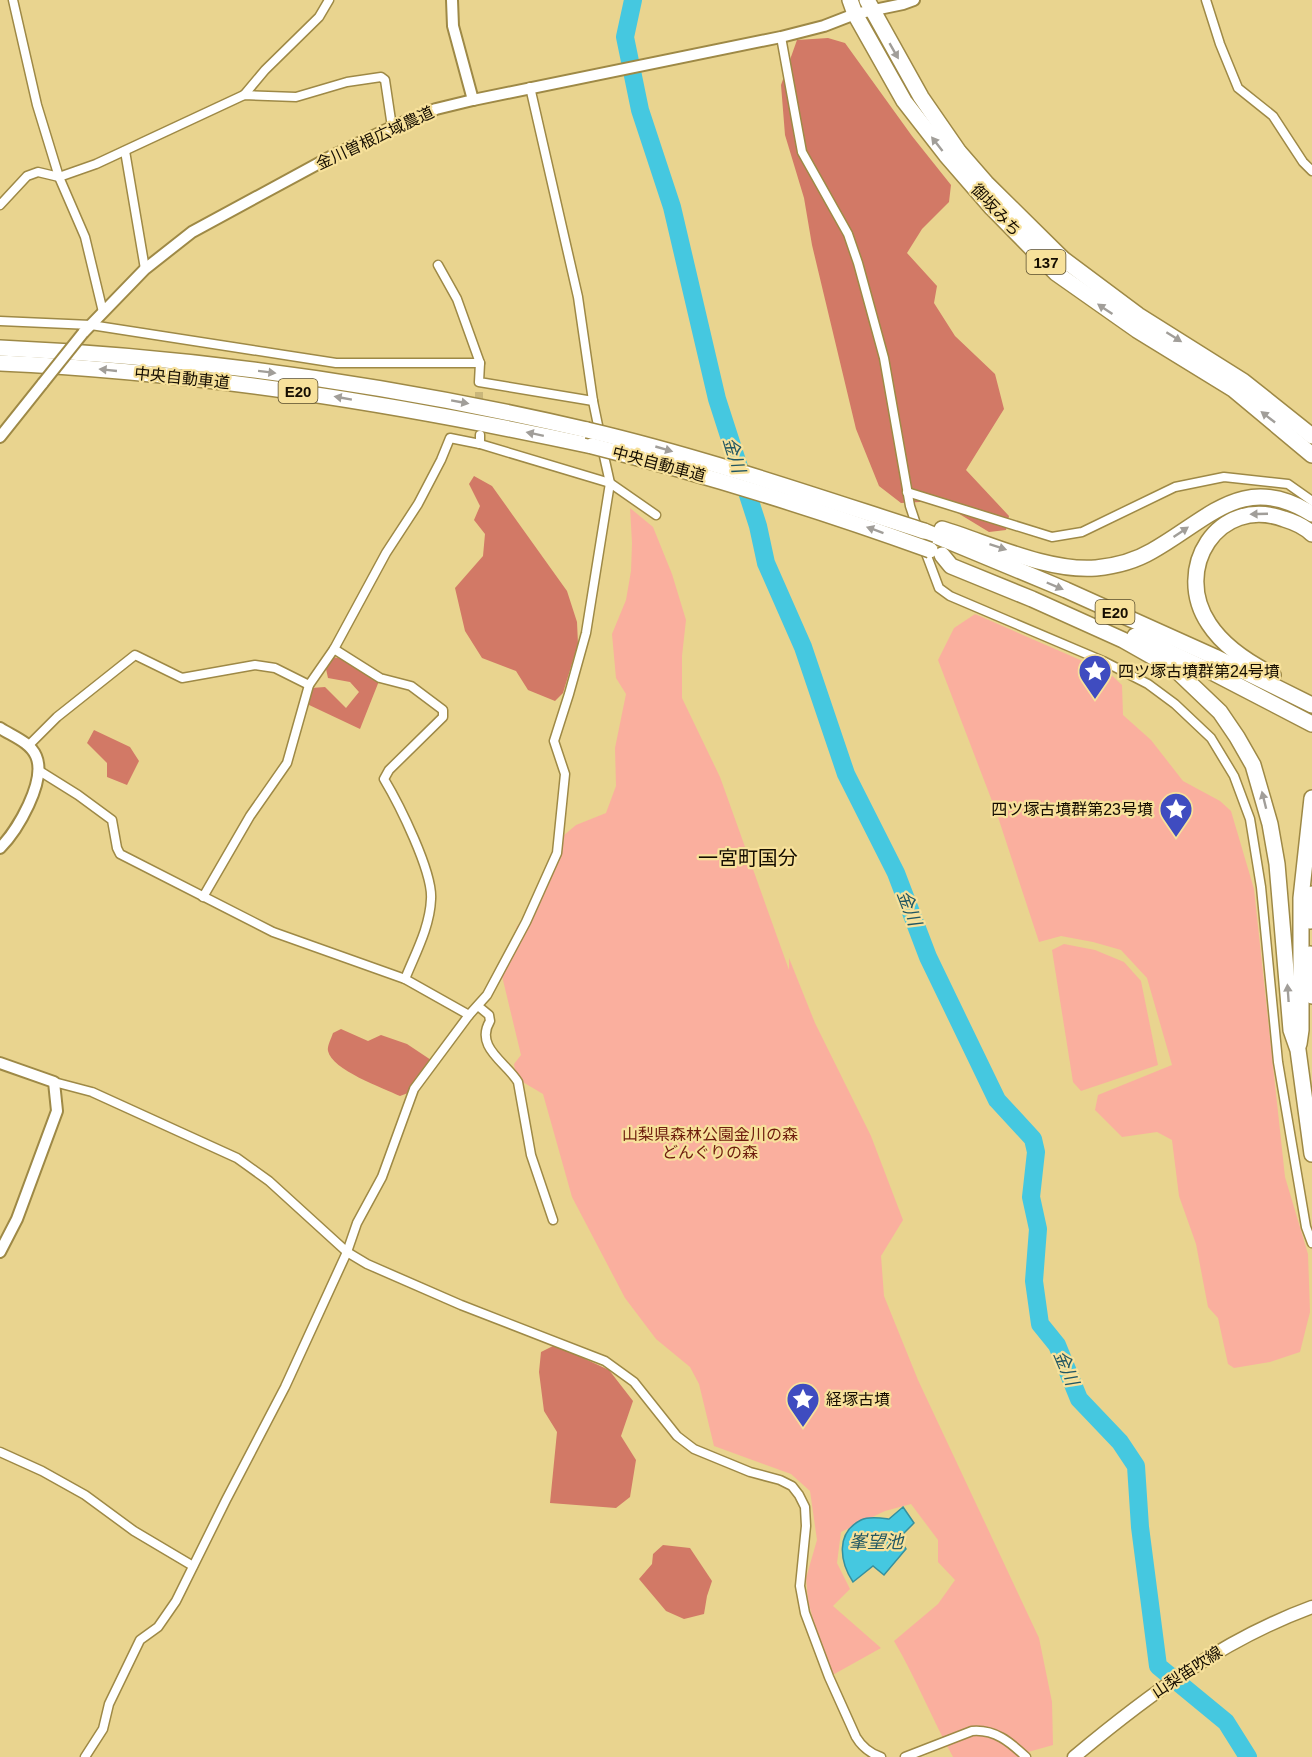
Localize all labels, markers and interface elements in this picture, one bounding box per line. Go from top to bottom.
one-way arrow [889,43,900,59]
street label: 金川曽根広域農道 [313,103,437,173]
one-way arrow [931,136,943,151]
street label: 御坂みち [968,181,1024,239]
road number: 137 [1026,250,1066,274]
one-way arrow [1098,303,1114,315]
one-way arrow [1166,332,1182,343]
one-way arrow [98,365,117,375]
street label: 中央自動車道 [133,365,231,391]
one-way arrow [258,367,277,376]
road number: E20 [278,379,318,403]
one-way arrow [333,393,352,402]
one-way arrow [450,398,469,407]
one-way arrow [1260,411,1275,423]
one-way arrow [525,429,544,438]
water label: 金川 [719,435,749,477]
street label: 中央自動車道 [610,443,708,485]
one-way arrow [656,445,674,454]
one-way arrow [1250,509,1269,518]
one-way arrow [866,525,884,535]
one-way arrow [1172,526,1188,538]
one-way arrow [989,543,1007,552]
one-way arrow [1047,581,1064,590]
road number: E20 [1096,600,1134,624]
place icon: 四ツ塚古墳群第24号墳 [1077,653,1113,700]
place label: 四ツ塚古墳群第24号墳 [1118,663,1280,680]
place icon: 四ツ塚古墳群第23号墳 [1158,791,1194,838]
one-way arrow [1258,791,1268,809]
place label: 四ツ塚古墳群第23号墳 [991,801,1153,818]
district label: 一宮町国分 [698,847,798,869]
water label: 金川 [893,888,926,930]
one-way arrow [1283,984,1292,1003]
park label: 山梨県森林公園金川の森 どんぐりの森 [622,1126,798,1161]
water label: 金川 [1050,1348,1083,1390]
place icon: 経塚古墳 [785,1381,821,1428]
place label: 経塚古墳 [826,1391,890,1408]
water label: 峯望池 [849,1532,905,1552]
street label: 山梨笛吹線 [1149,1643,1225,1701]

